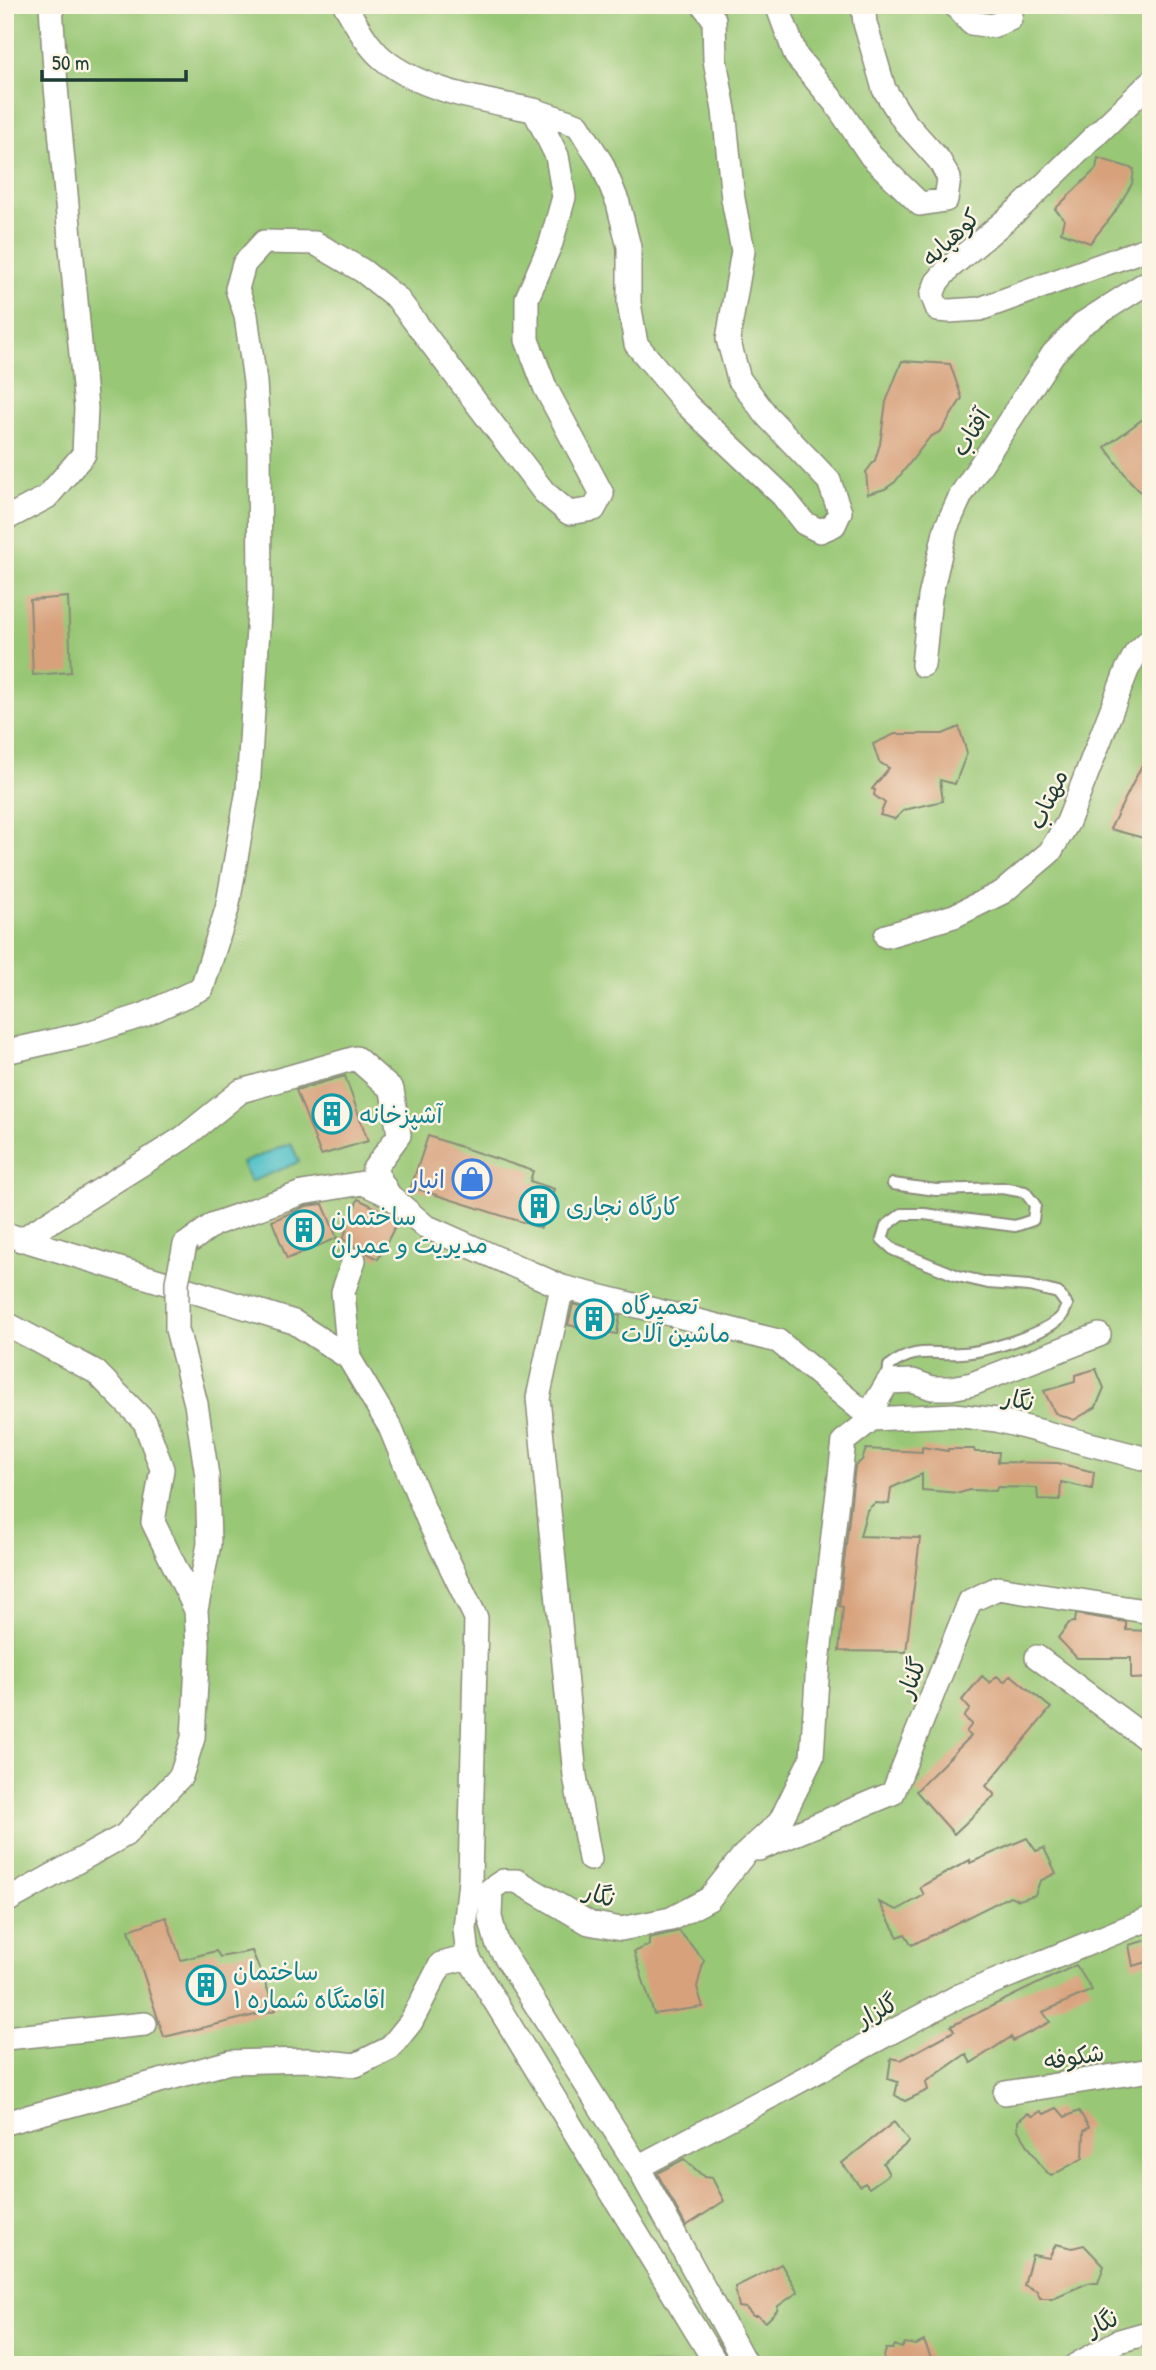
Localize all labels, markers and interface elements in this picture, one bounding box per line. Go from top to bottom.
scale bar [42,38,186,82]
text: 50 m [52,48,89,77]
street label: کوهپایه [913,201,987,273]
street label: آفتاب [943,401,998,462]
street label: مهتاب [1019,764,1075,834]
building icon: آشپزخانه [311,1093,353,1135]
place label: آشپزخانه [359,1098,444,1130]
shop icon: انبار [451,1158,493,1200]
place label: انبار [408,1163,445,1195]
building icon: کارگاه نجاری [518,1185,560,1227]
place label: کارگاه نجاری [566,1190,680,1222]
place label: ساختمان مدیریت و عمران [331,1200,488,1260]
building icon: ساختمان مدیریت و عمران [283,1209,325,1251]
place label: تعمیرگاه ماشین آلات [621,1289,730,1349]
building icon: تعمیرگاه ماشین آلات [573,1298,615,1340]
street label: نگار [998,1379,1038,1418]
street label: گلنار [888,1652,933,1704]
street label: نگار [578,1873,620,1914]
place label: ساختمان اقامتگاه شماره ۱ [233,1955,385,2015]
building icon: ساختمان اقامتگاه شماره ۱ [185,1964,227,2006]
street label: گلزار [849,1986,903,2035]
street label: شکوفه [1041,2035,1107,2077]
street label: نگار [1080,2301,1123,2344]

